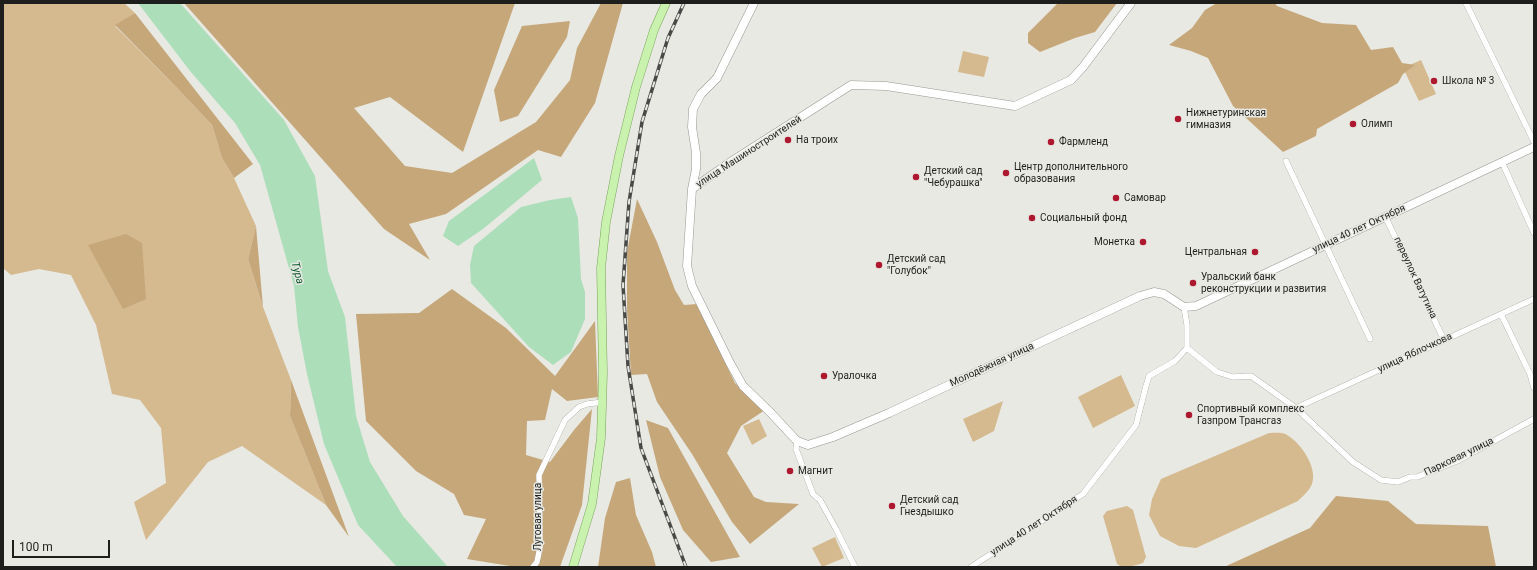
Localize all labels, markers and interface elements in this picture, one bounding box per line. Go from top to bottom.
place label: Школа № 3 [1442,75,1494,87]
marker: Школа № 3 [1429,76,1439,86]
place label: Нижнетуринская гимназия [1186,107,1266,130]
street label: улица Машиностроителей [694,113,804,191]
marker: Нижнетуринская гимназия [1173,114,1183,124]
place label: Олимп [1361,118,1393,130]
marker: Олимп [1348,119,1358,129]
place label: На троих [796,134,838,146]
marker: На троих [783,135,793,145]
place label: Фармленд [1059,136,1108,148]
marker: Фармленд [1046,137,1056,147]
place label: Центр дополнительного образования [1014,161,1128,184]
place label: Детский сад "Чебурашка" [924,165,983,188]
marker: Центр дополнительного образования [1001,168,1011,178]
marker: Детский сад "Чебурашка" [911,172,921,182]
place label: Самовар [1124,192,1166,204]
marker: Самовар [1111,193,1121,203]
street label: улица 40 лет Октября [1311,202,1407,256]
place label: Социальный фонд [1040,212,1127,224]
marker: Социальный фонд [1027,213,1037,223]
street label: переулок Ватутина [1391,235,1439,321]
place label: Монетка [1094,236,1135,248]
marker: Монетка [1138,237,1148,247]
place label: Центральная [1185,246,1247,258]
marker: Центральная [1250,247,1260,257]
place label: Детский сад "Голубок" [887,253,946,276]
water label: Тура [288,260,306,286]
marker: Детский сад "Голубок" [874,260,884,270]
place label: Уральский банк реконструкции и развития [1201,271,1326,294]
marker: Уральский банк реконструкции и развития [1188,278,1198,288]
street label: улица Яблочкова [1376,330,1454,376]
street label: Молодёжная улица [948,340,1036,390]
place label: Уралочка [832,370,877,382]
marker: Уралочка [819,371,829,381]
place label: Спортивный комплекс Газпром Трансгаз [1197,403,1304,426]
marker: Спортивный комплекс Газпром Трансгаз [1184,410,1194,420]
street label: Парковая улица [1422,435,1496,479]
place label: Магнит [798,465,833,477]
marker: Магнит [785,466,795,476]
street label: Луговая улица [532,483,544,551]
street label: улица 40 лет Октября [988,493,1080,559]
place label: Детский сад Гнездышко [900,494,959,518]
marker: Детский сад Гнездышко [887,501,897,511]
scale bar [14,532,112,558]
text: 100 m [19,540,53,554]

